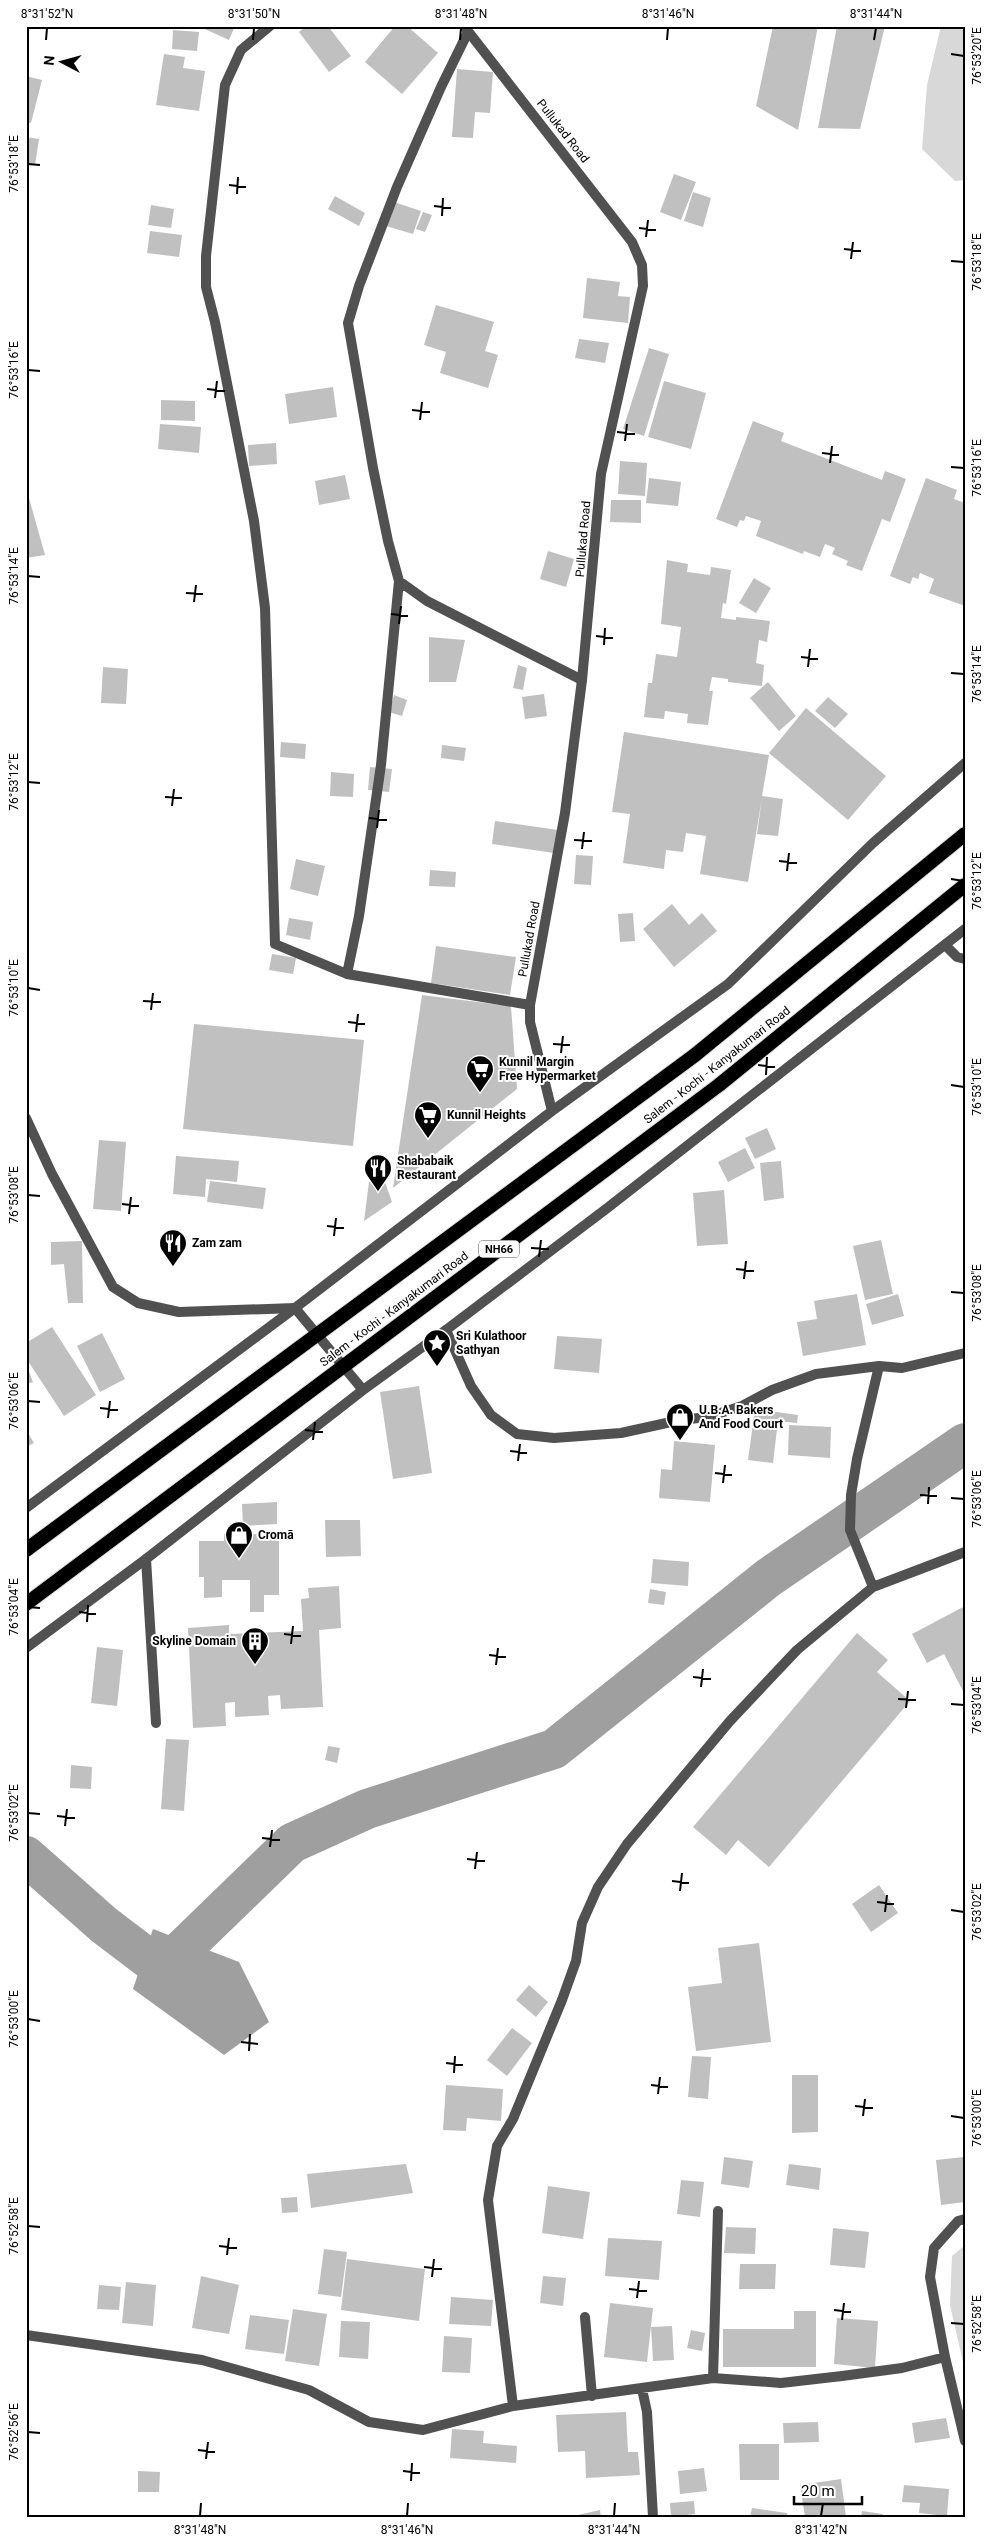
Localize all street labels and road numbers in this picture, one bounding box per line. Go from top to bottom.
street label: Pullukad Road [534,97,592,165]
street label: Pullukad Road [573,500,593,578]
street label: Pullukad Road [515,900,543,978]
street label: Salem - Kochi - Kanyakumari Road [641,1003,793,1127]
road number: NH66 [479,1240,519,1258]
street label: Salem - Kochi - Kanyakumari Road [317,1249,471,1369]

